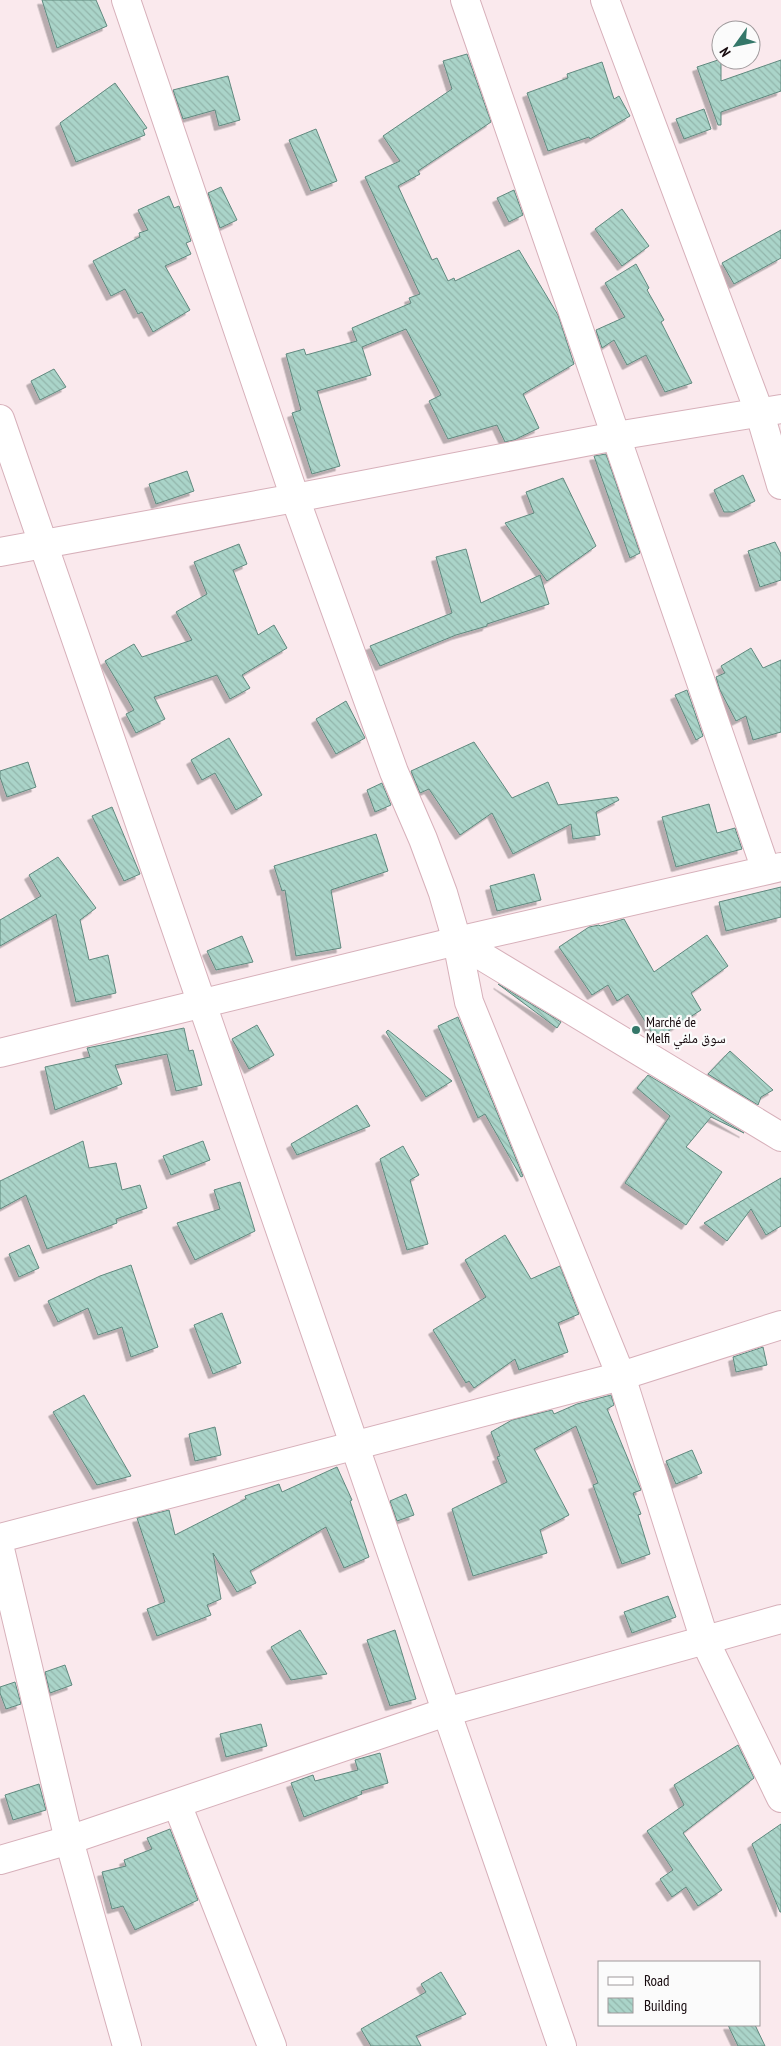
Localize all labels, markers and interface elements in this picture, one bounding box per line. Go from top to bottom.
north arrow [711,20,761,70]
text: N [715,44,735,60]
place label: Marché de Melfi سوق ملفي [646,1013,726,1050]
marker: Marché de Melfi سوق ملفي [630,1024,642,1036]
legend [598,1961,761,2026]
text: Road [644,1971,670,1990]
text: Building [644,1996,687,2015]

